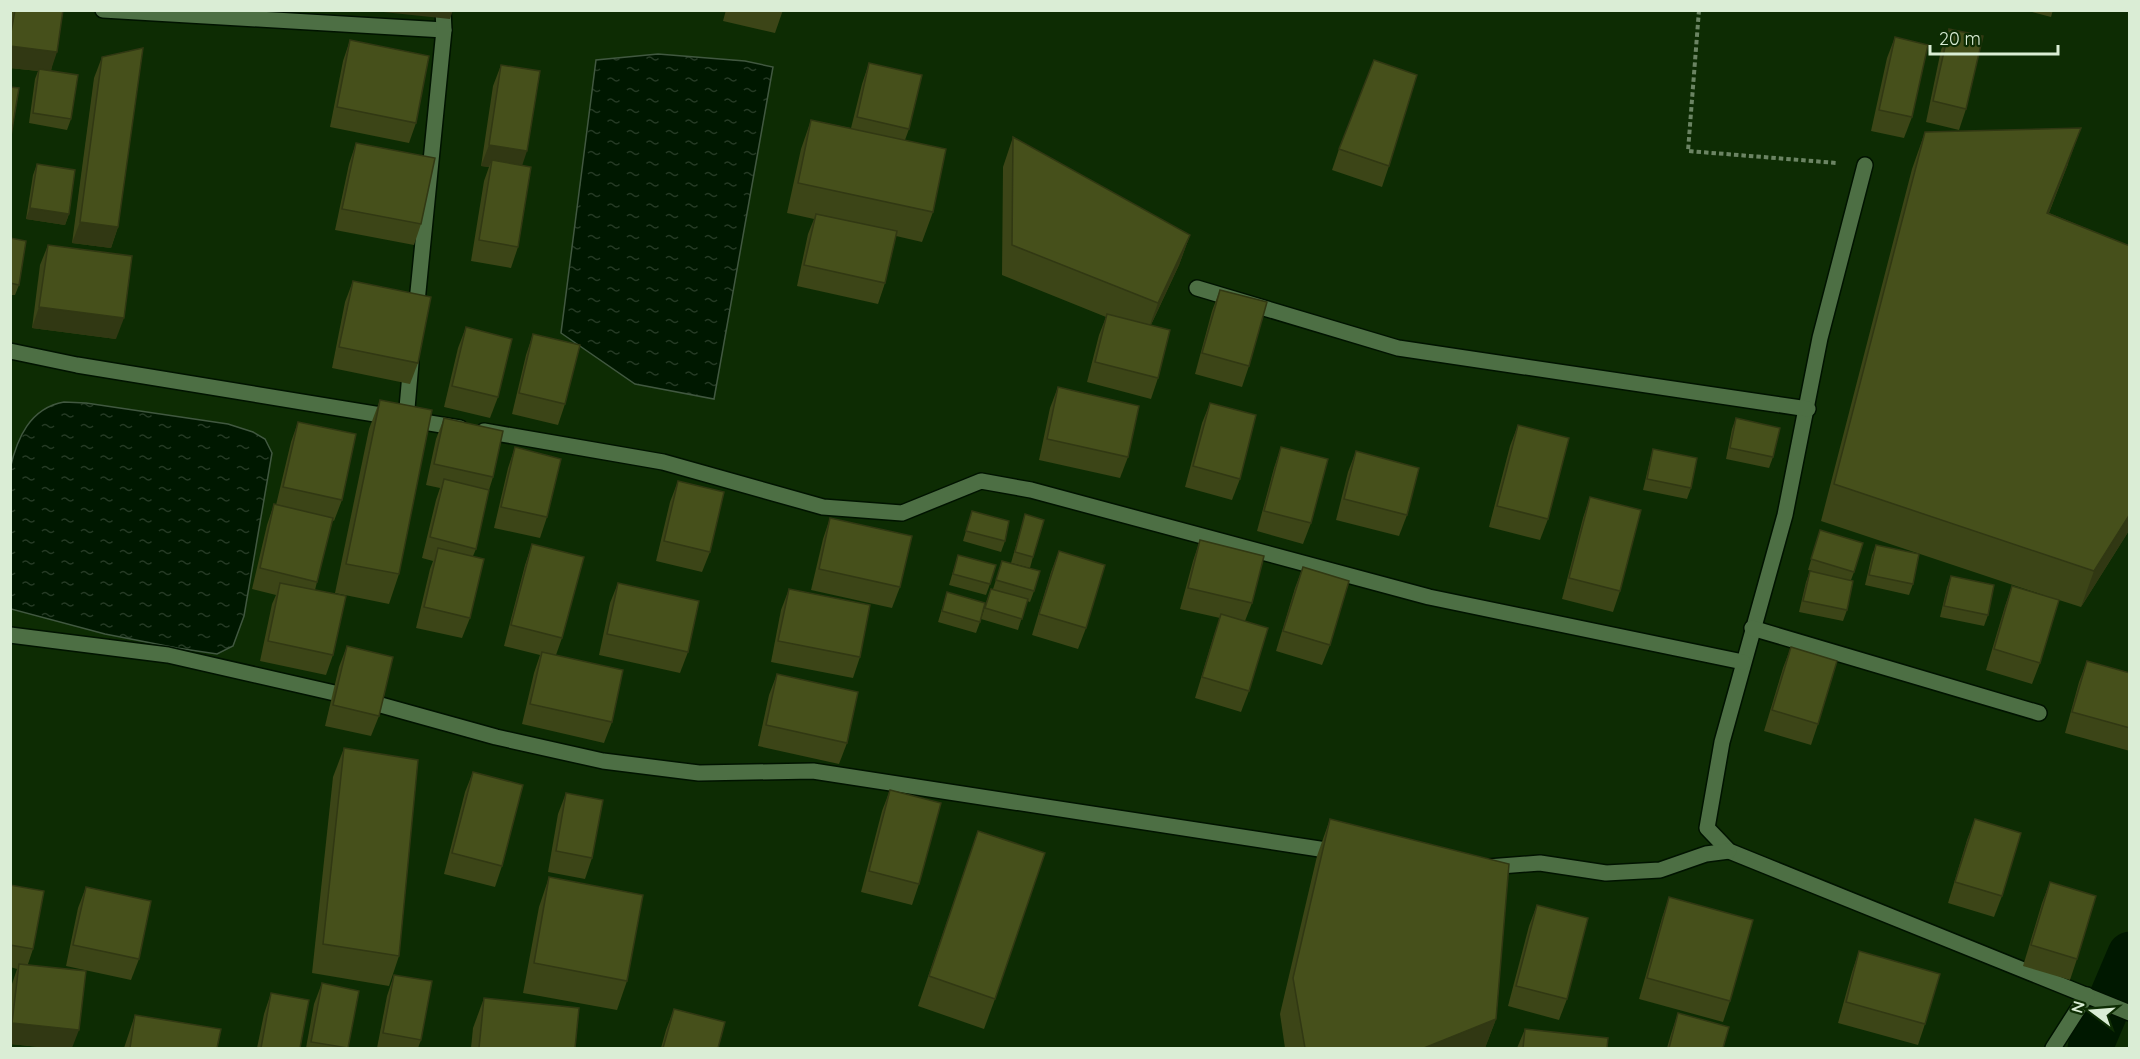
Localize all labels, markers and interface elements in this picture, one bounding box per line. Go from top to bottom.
scale bar [1930,18,2058,56]
text: 20 m [1939,27,1981,50]
north arrow [2062,981,2122,1041]
text: N [2066,998,2089,1015]

